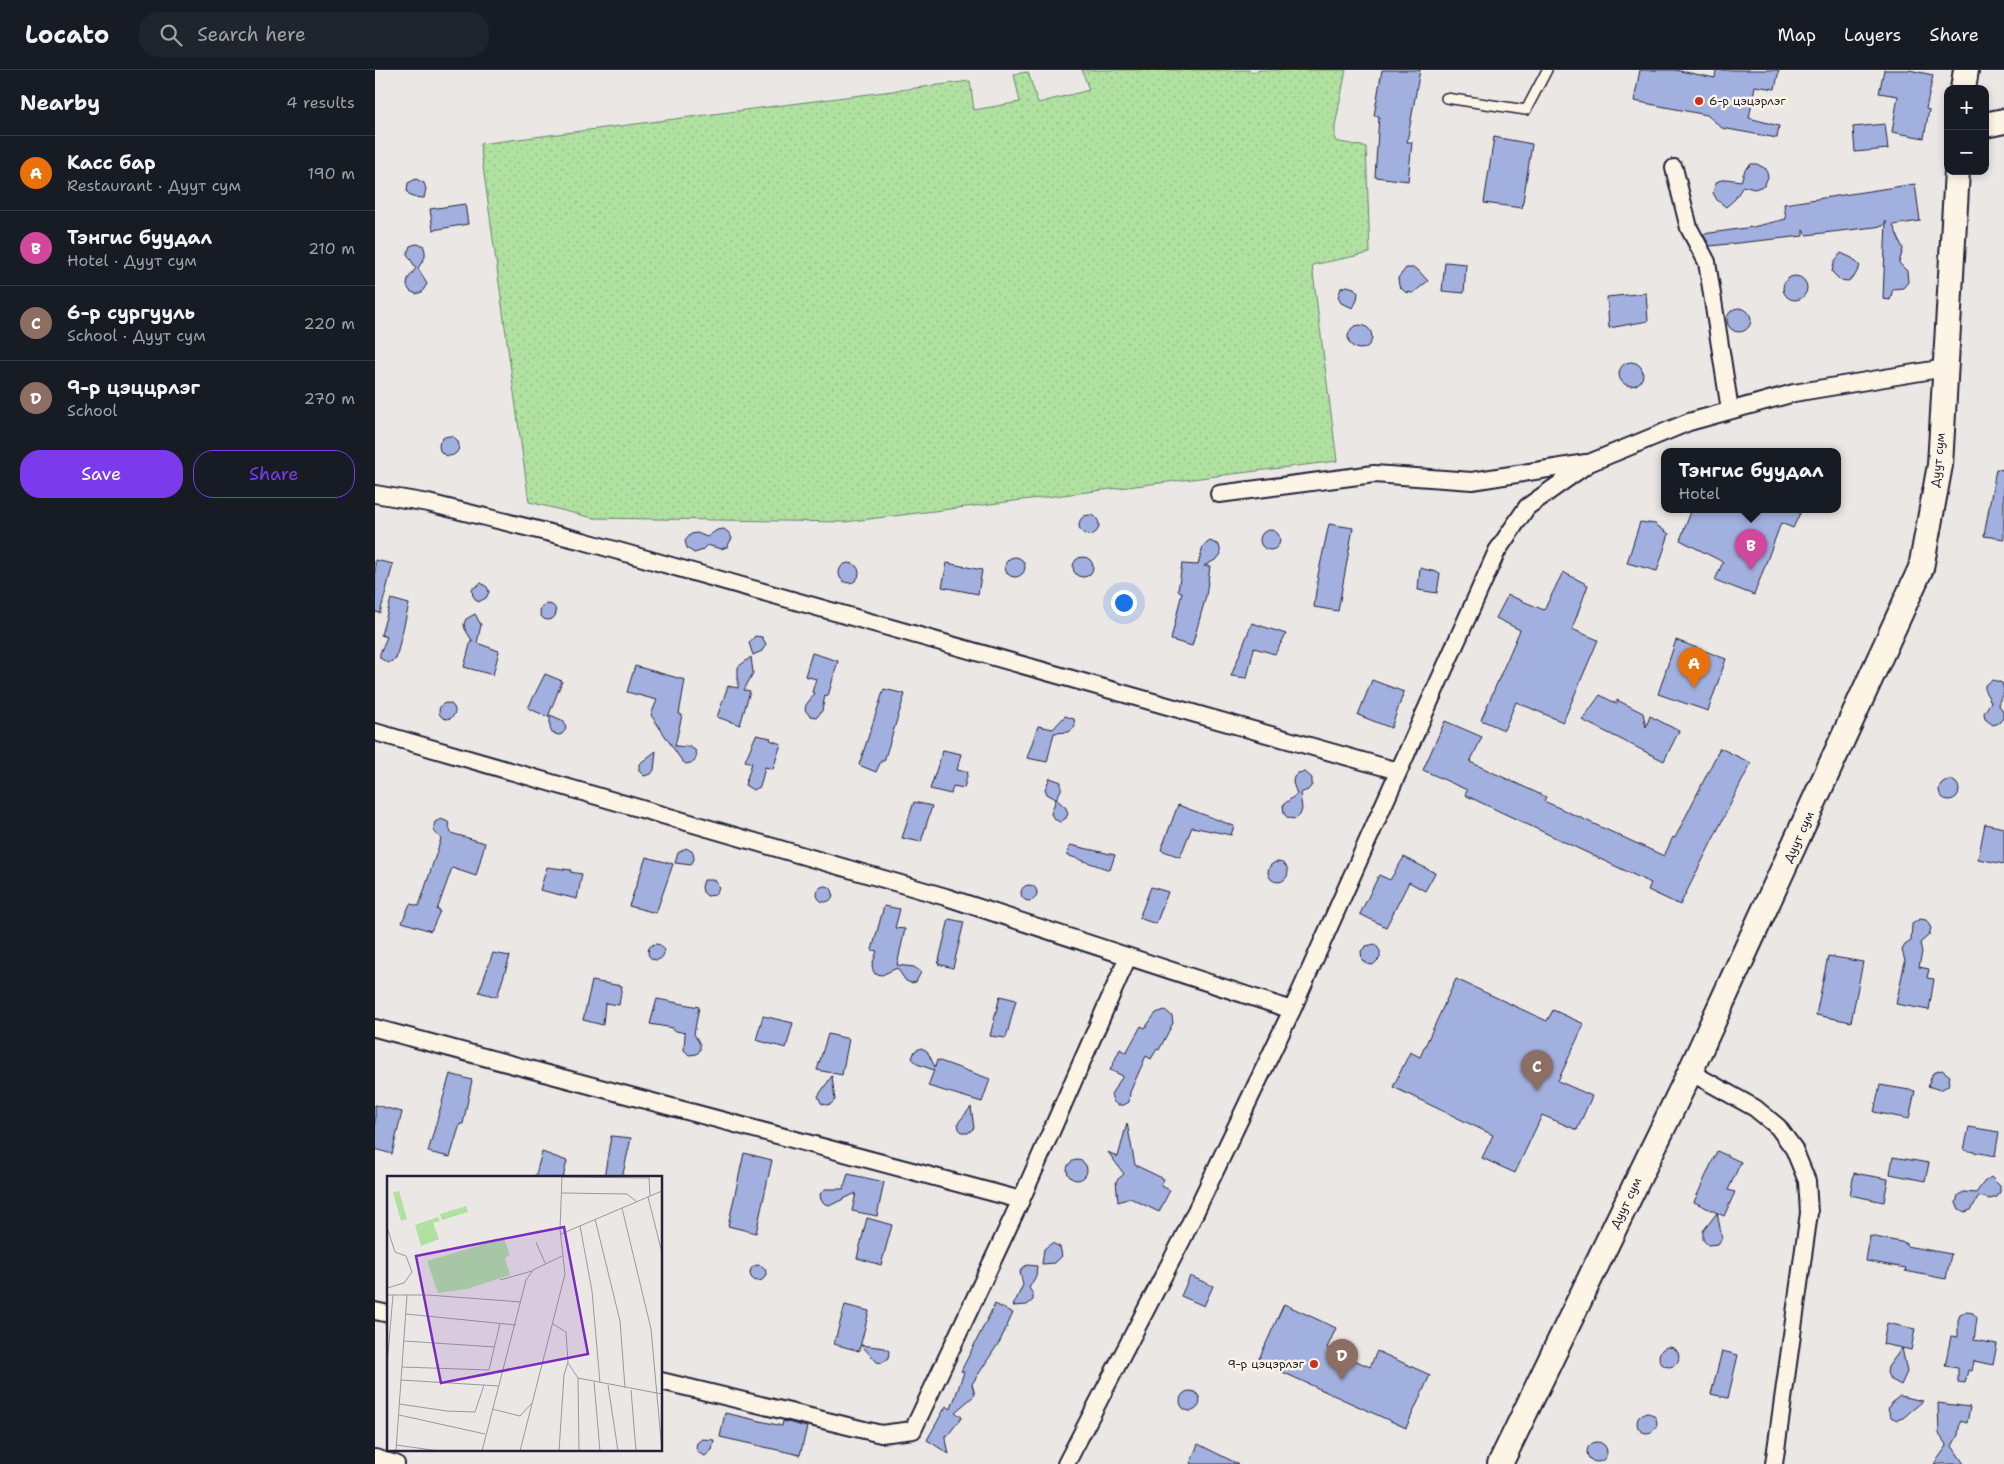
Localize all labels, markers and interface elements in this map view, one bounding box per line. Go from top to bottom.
search box [139,12,489,57]
text: Locato [25,19,109,51]
icon: search [157,21,185,49]
text: Search here [197,22,306,47]
text: Map [1778,23,1816,47]
text: Layers [1844,23,1901,47]
text: Share [1929,23,1979,47]
map controls [1944,85,1989,175]
button: + [1944,85,1989,130]
text: Nearby [20,89,100,117]
text: 4 results [286,92,355,113]
place label: 6-р цэцэрлэг [1709,93,1786,109]
marker: 6-р цэцэрлэг [1693,95,1705,107]
button: − [1944,130,1989,175]
text: Касс бар [67,150,156,175]
text: A [30,163,42,184]
text: 190 m [308,163,355,184]
text: Restaurant · Дуут сум [67,175,241,196]
text: Тэнгис буудал [67,225,212,250]
text: B [31,238,41,259]
text: 210 m [308,238,355,259]
text: Hotel · Дуут сум [67,250,197,271]
text: 6-р сургууль [67,300,195,325]
text: C [31,313,41,334]
text: 220 m [303,313,355,334]
text: School · Дуут сум [67,325,206,346]
text: 9-р цэццрлэг [67,375,200,400]
text: D [30,388,42,409]
text: 270 m [304,388,355,409]
text: School [67,400,117,421]
street label: Дуут сум [1927,432,1949,488]
popup [1661,448,1841,513]
button: Save [20,450,183,498]
button: Share [193,450,355,498]
text: Тэнгис буудал [1678,458,1824,483]
text: Hotel [1678,483,1720,504]
pin: B [1735,529,1767,570]
your location [1111,590,1137,616]
pin: A [1678,647,1710,688]
street label: Дуут сум [1780,809,1818,865]
pin: C [1521,1050,1553,1091]
street label: Дуут сум [1607,1175,1645,1231]
inset map [387,1176,663,1452]
pin: D [1326,1339,1358,1380]
place label: 9-р цэцэрлэг [1227,1356,1305,1372]
marker: 9-р цэцэрлэг [1308,1358,1320,1370]

